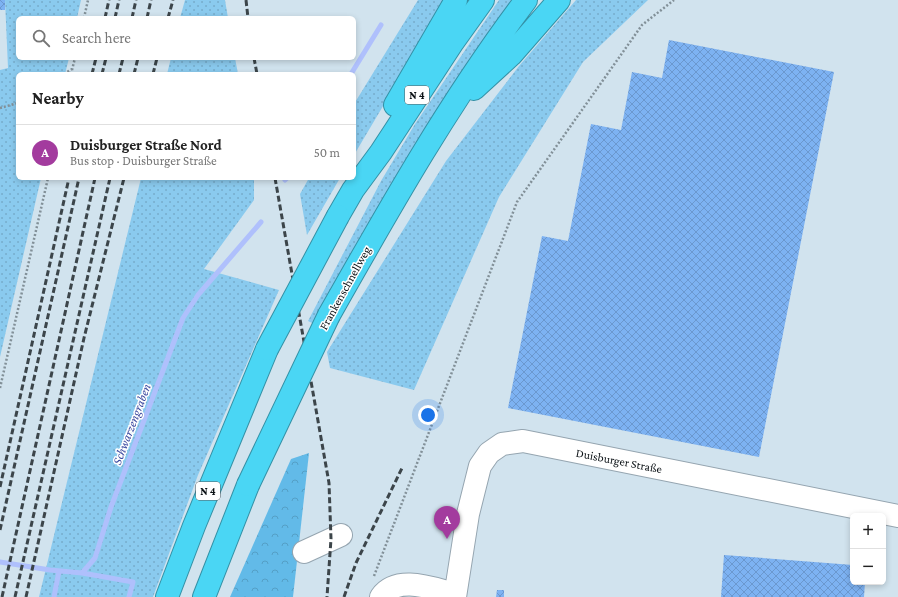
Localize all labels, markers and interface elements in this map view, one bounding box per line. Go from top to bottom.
search box [16,16,356,60]
icon: search [30,27,52,49]
text: Search here [62,30,131,46]
road number: N 4 [405,86,429,104]
text: Nearby [32,89,84,108]
text: Duisburger Straße Nord [70,137,222,153]
text: A [41,145,49,160]
text: 50 m [314,145,340,160]
text: Bus stop · Duisburger Straße [70,153,217,168]
street label: Frankenschnellweg [316,244,374,332]
water label: Schwarzengraben [109,381,154,467]
your location [418,405,438,425]
street label: Duisburger Straße [575,446,663,476]
road number: N 4 [196,482,220,500]
pin: A [434,506,460,539]
map controls [850,513,886,585]
button: + [850,513,886,549]
button: − [850,549,886,585]

